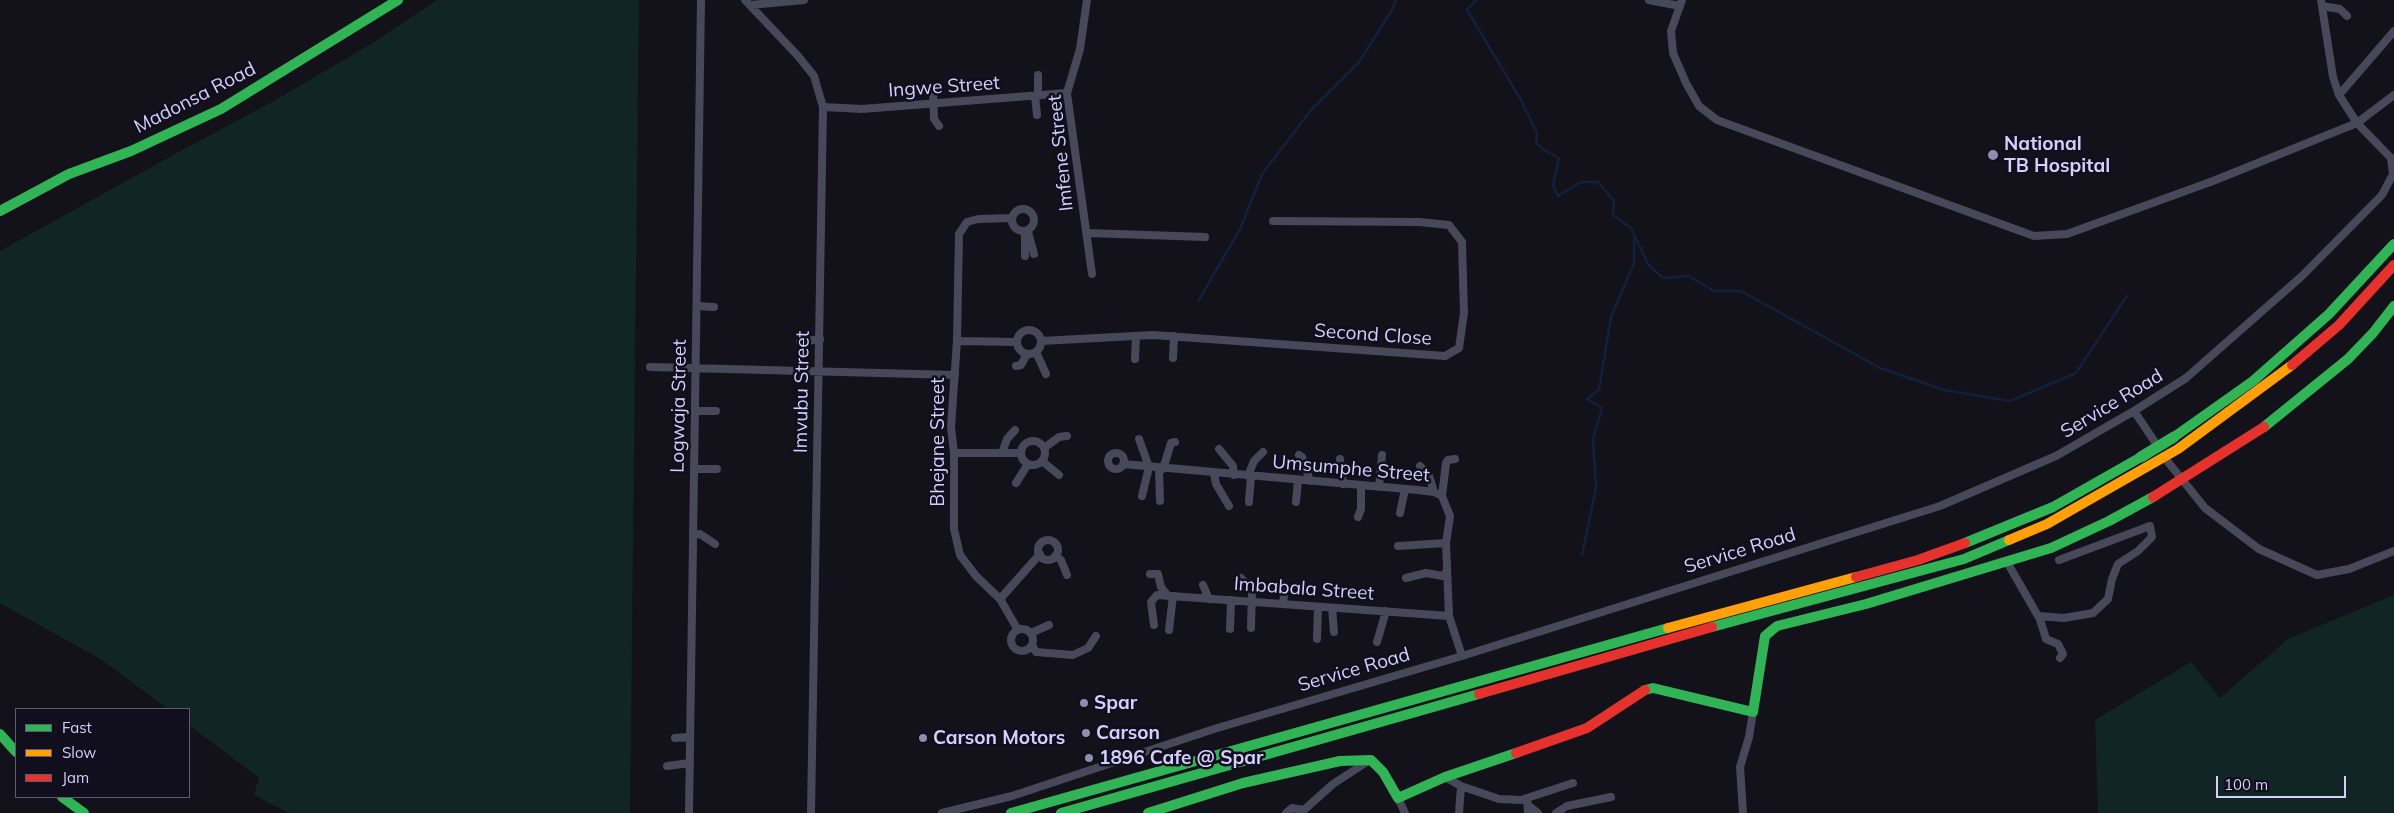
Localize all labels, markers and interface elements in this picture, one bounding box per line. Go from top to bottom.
street label: Madonsa Road [130,58,260,138]
street label: Ingwe Street [887,72,1001,102]
street label: Imfene Street [1044,94,1078,212]
place label: National TB Hospital [2004,133,2110,177]
marker: National TB Hospital [1986,148,2000,162]
street label: Second Close [1313,320,1433,350]
street label: Imvubu Street [790,331,814,453]
street label: Logwaja Street [666,339,692,473]
street label: Service Road [2057,365,2167,443]
street label: Bhejane Street [927,377,949,507]
street label: Umsumphe Street [1271,451,1431,487]
street label: Service Road [1682,523,1798,579]
street label: Imbabala Street [1233,573,1375,605]
street label: Service Road [1295,643,1413,697]
place label: Spar [1094,692,1137,714]
marker: Spar [1078,697,1090,709]
legend [15,708,190,798]
text: Fast [62,718,92,737]
place label: Carson [1096,722,1160,744]
place label: Carson Motors [933,727,1065,749]
marker: Carson [1080,727,1092,739]
marker: Carson Motors [917,732,929,744]
text: Slow [62,743,96,762]
place label: 1896 Cafe @ Spar [1099,747,1263,769]
marker: 1896 Cafe @ Spar [1083,752,1095,764]
scale bar [2219,766,2349,798]
text: Jam [62,768,89,787]
text: 100 m [2224,775,2268,794]

